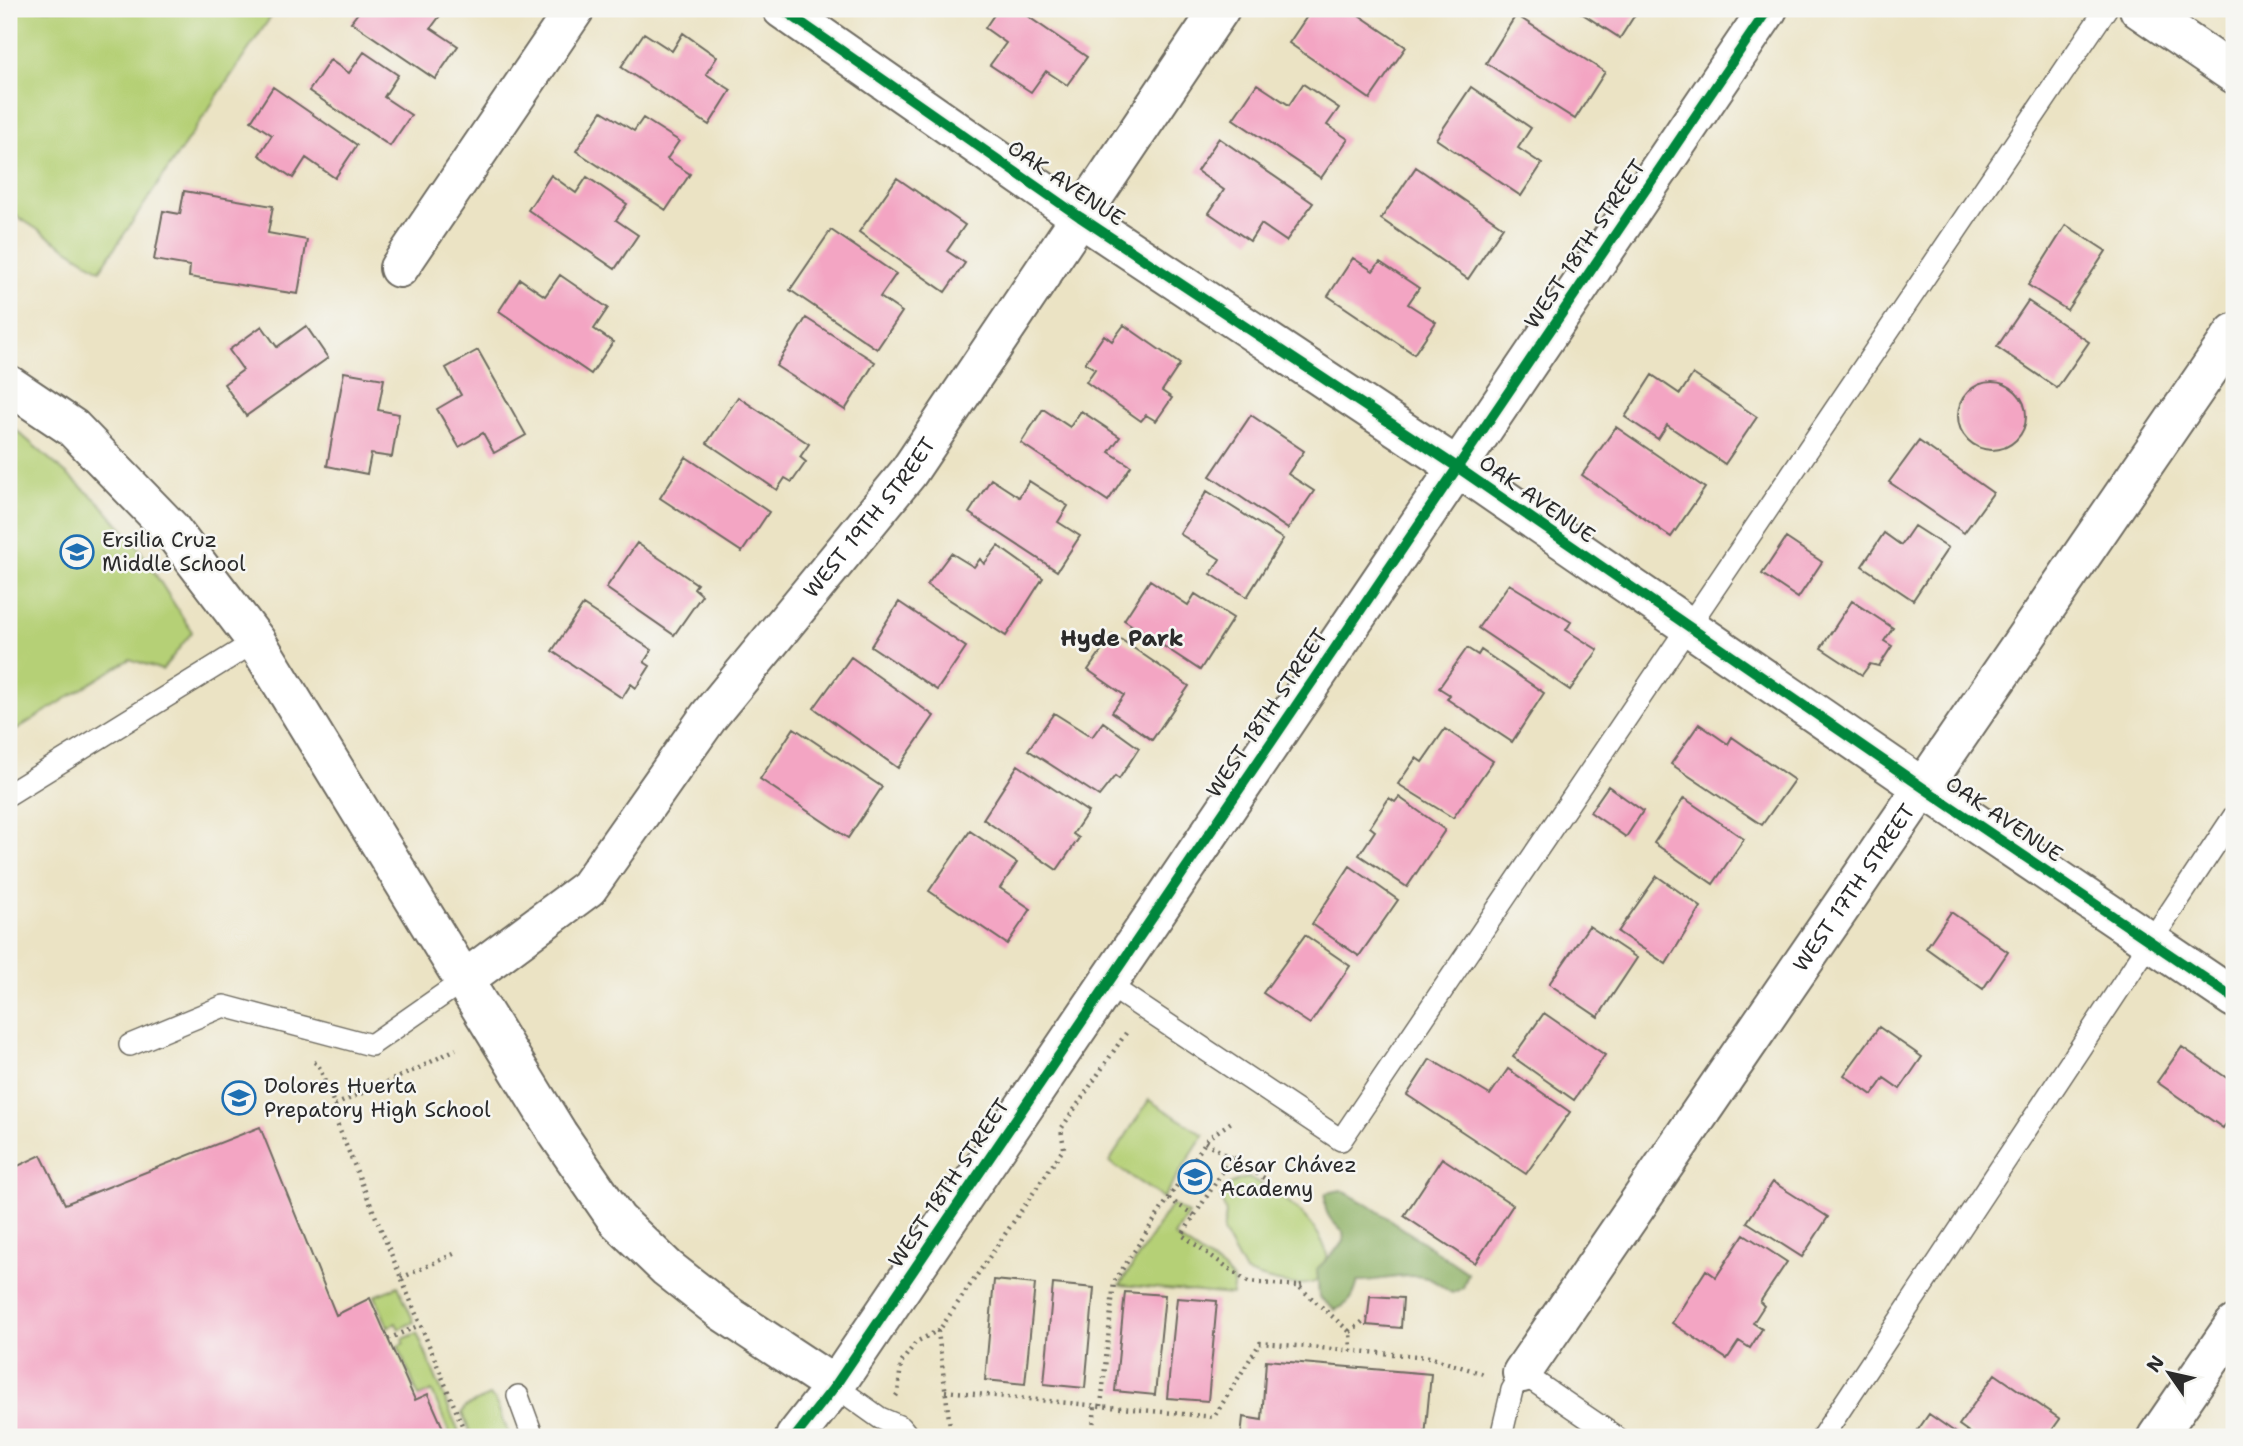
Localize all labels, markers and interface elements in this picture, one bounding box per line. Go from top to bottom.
street label: OAK AVENUE [1002,133,1130,233]
street label: WEST 18TH STREET [1518,154,1652,334]
street label: WEST 19TH STREET [797,432,942,604]
street label: OAK AVENUE [1473,449,1601,549]
place label: Ersilia Cruz Middle School [102,526,246,578]
school or university icon: Ersilia Cruz Middle School [58,533,96,571]
district label: Hyde Park [1060,623,1184,653]
street label: WEST 18TH STREET [1200,623,1334,803]
street label: OAK AVENUE [1940,769,2068,869]
street label: WEST 17TH STREET [1787,798,1922,977]
place label: Dolores Huerta Prepatory High School [264,1072,491,1124]
school or university icon: Dolores Huerta Prepatory High School [220,1079,258,1117]
street label: WEST 18TH STREET [882,1093,1016,1273]
place label: César Chávez Academy [1220,1151,1357,1203]
school or university icon: César Chávez Academy [1176,1158,1214,1196]
north arrow [2134,1338,2204,1408]
text: N [2141,1351,2170,1377]

